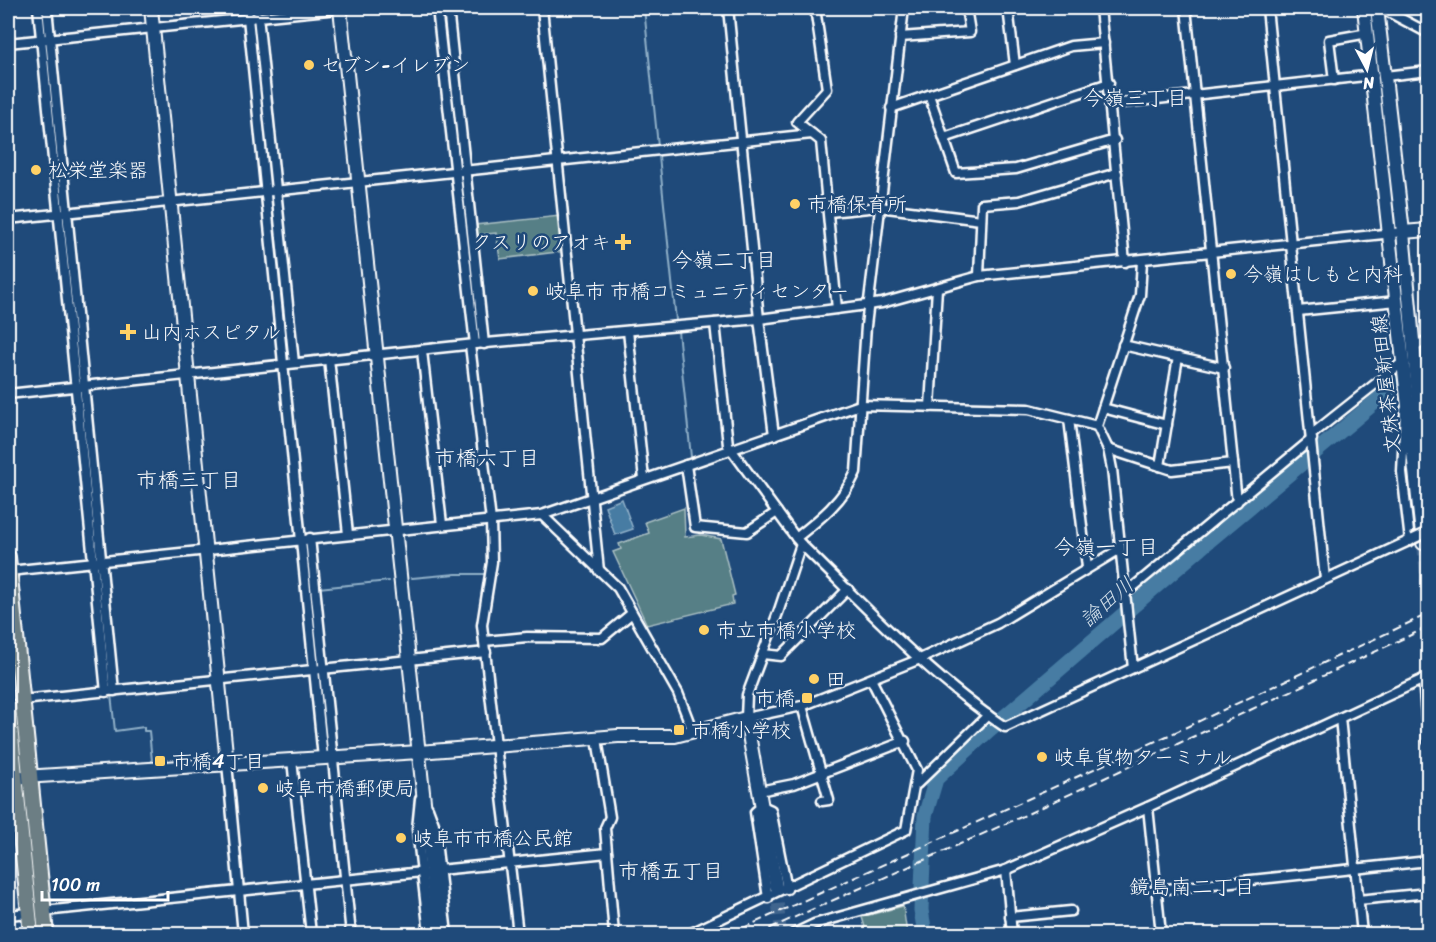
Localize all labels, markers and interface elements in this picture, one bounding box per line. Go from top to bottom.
north arrow [1337,39,1397,99]
place label: セブン-イレブン [321,48,470,83]
marker: セブン-イレブン [302,58,316,72]
text: N [1361,68,1377,99]
district label: 今嶺三丁目 [1083,79,1188,117]
place label: 松栄堂楽器 [48,153,148,188]
marker: 松栄堂楽器 [29,163,43,177]
place label: 市橋保育所 [807,187,907,222]
marker: 市橋保育所 [788,197,802,211]
place label: クスリのアオキ [471,225,611,260]
marker: クスリのアオキ [616,235,630,249]
district label: 今嶺二丁目 [672,241,777,279]
place label: 今嶺はしもと内科 [1243,257,1403,292]
marker: 今嶺はしもと内科 [1224,267,1238,281]
place label: 岐阜市 市橋コミュニティセンター [545,274,849,309]
marker: 岐阜市 市橋コミュニティセンター [526,284,540,298]
street label: 文殊茶屋新田線 [1361,313,1411,455]
place label: 山内ホスピタル [142,315,282,350]
marker: 山内ホスピタル [119,323,137,341]
district label: 市橋六丁目 [435,439,540,477]
district label: 市橋三丁目 [137,461,242,499]
district label: 今嶺一丁目 [1054,528,1159,566]
water label: 論田川 [1071,567,1143,637]
place label: 市立市橋小学校 [716,613,856,648]
marker: 市立市橋小学校 [697,623,711,637]
place label: 田 [826,662,846,697]
marker: 田 [807,672,821,686]
place label: 市橋 [755,681,795,716]
marker: 市橋 [800,691,814,705]
place label: 市橋小学校 [691,713,791,748]
marker: 市橋小学校 [672,723,686,737]
place label: 岐阜貨物ターミナル [1054,740,1232,775]
place label: 市橋4丁目 [172,744,265,779]
marker: 岐阜貨物ターミナル [1035,750,1049,764]
marker: 市橋4丁目 [153,754,167,768]
place label: 岐阜市橋郵便局 [275,771,415,806]
marker: 岐阜市橋郵便局 [256,781,270,795]
place label: 岐阜市市橋公民館 [413,821,573,856]
marker: 岐阜市市橋公民館 [394,831,408,845]
district label: 市橋五丁目 [619,852,724,890]
scale bar [42,864,168,902]
district label: 鏡島南二丁目 [1129,868,1255,906]
text: 100 m [51,869,100,901]

